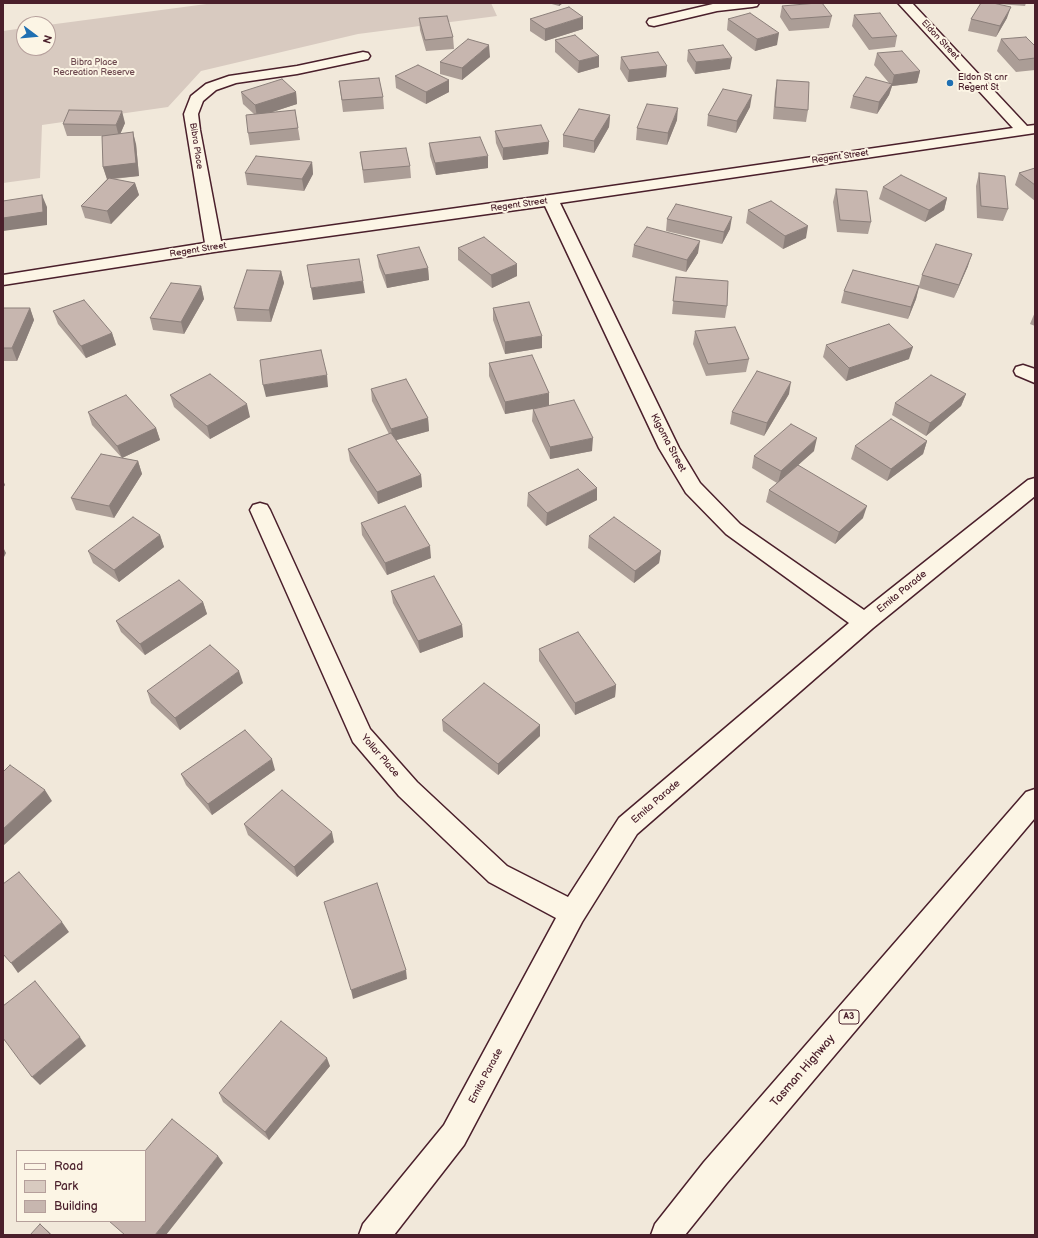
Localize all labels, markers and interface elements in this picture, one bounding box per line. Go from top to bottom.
north arrow [16,16,56,56]
street label: Eldon Street [919,18,961,62]
text: N [40,33,54,45]
park label: Bibra Place Recreation Reserve [53,58,135,79]
place label: Eldon St cnr Regent St [958,73,1007,94]
marker: Eldon St cnr Regent St [945,78,955,88]
street label: Bibra Place [187,122,205,170]
street label: Regent Street [811,148,869,166]
street label: Regent Street [490,196,548,214]
street label: Regent Street [169,240,227,260]
street label: Kigoma Street [648,412,688,474]
street label: Emita Parade [875,568,929,616]
street label: Yollar Place [358,732,402,780]
street label: Emita Parade [629,778,683,826]
road number: A3 [839,1010,859,1024]
street label: Tasman Highway [768,1032,838,1110]
street label: Emita Parade [466,1046,506,1106]
legend [16,1150,146,1222]
text: Road [54,1159,83,1174]
text: Park [54,1179,78,1194]
text: Building [54,1199,98,1214]

